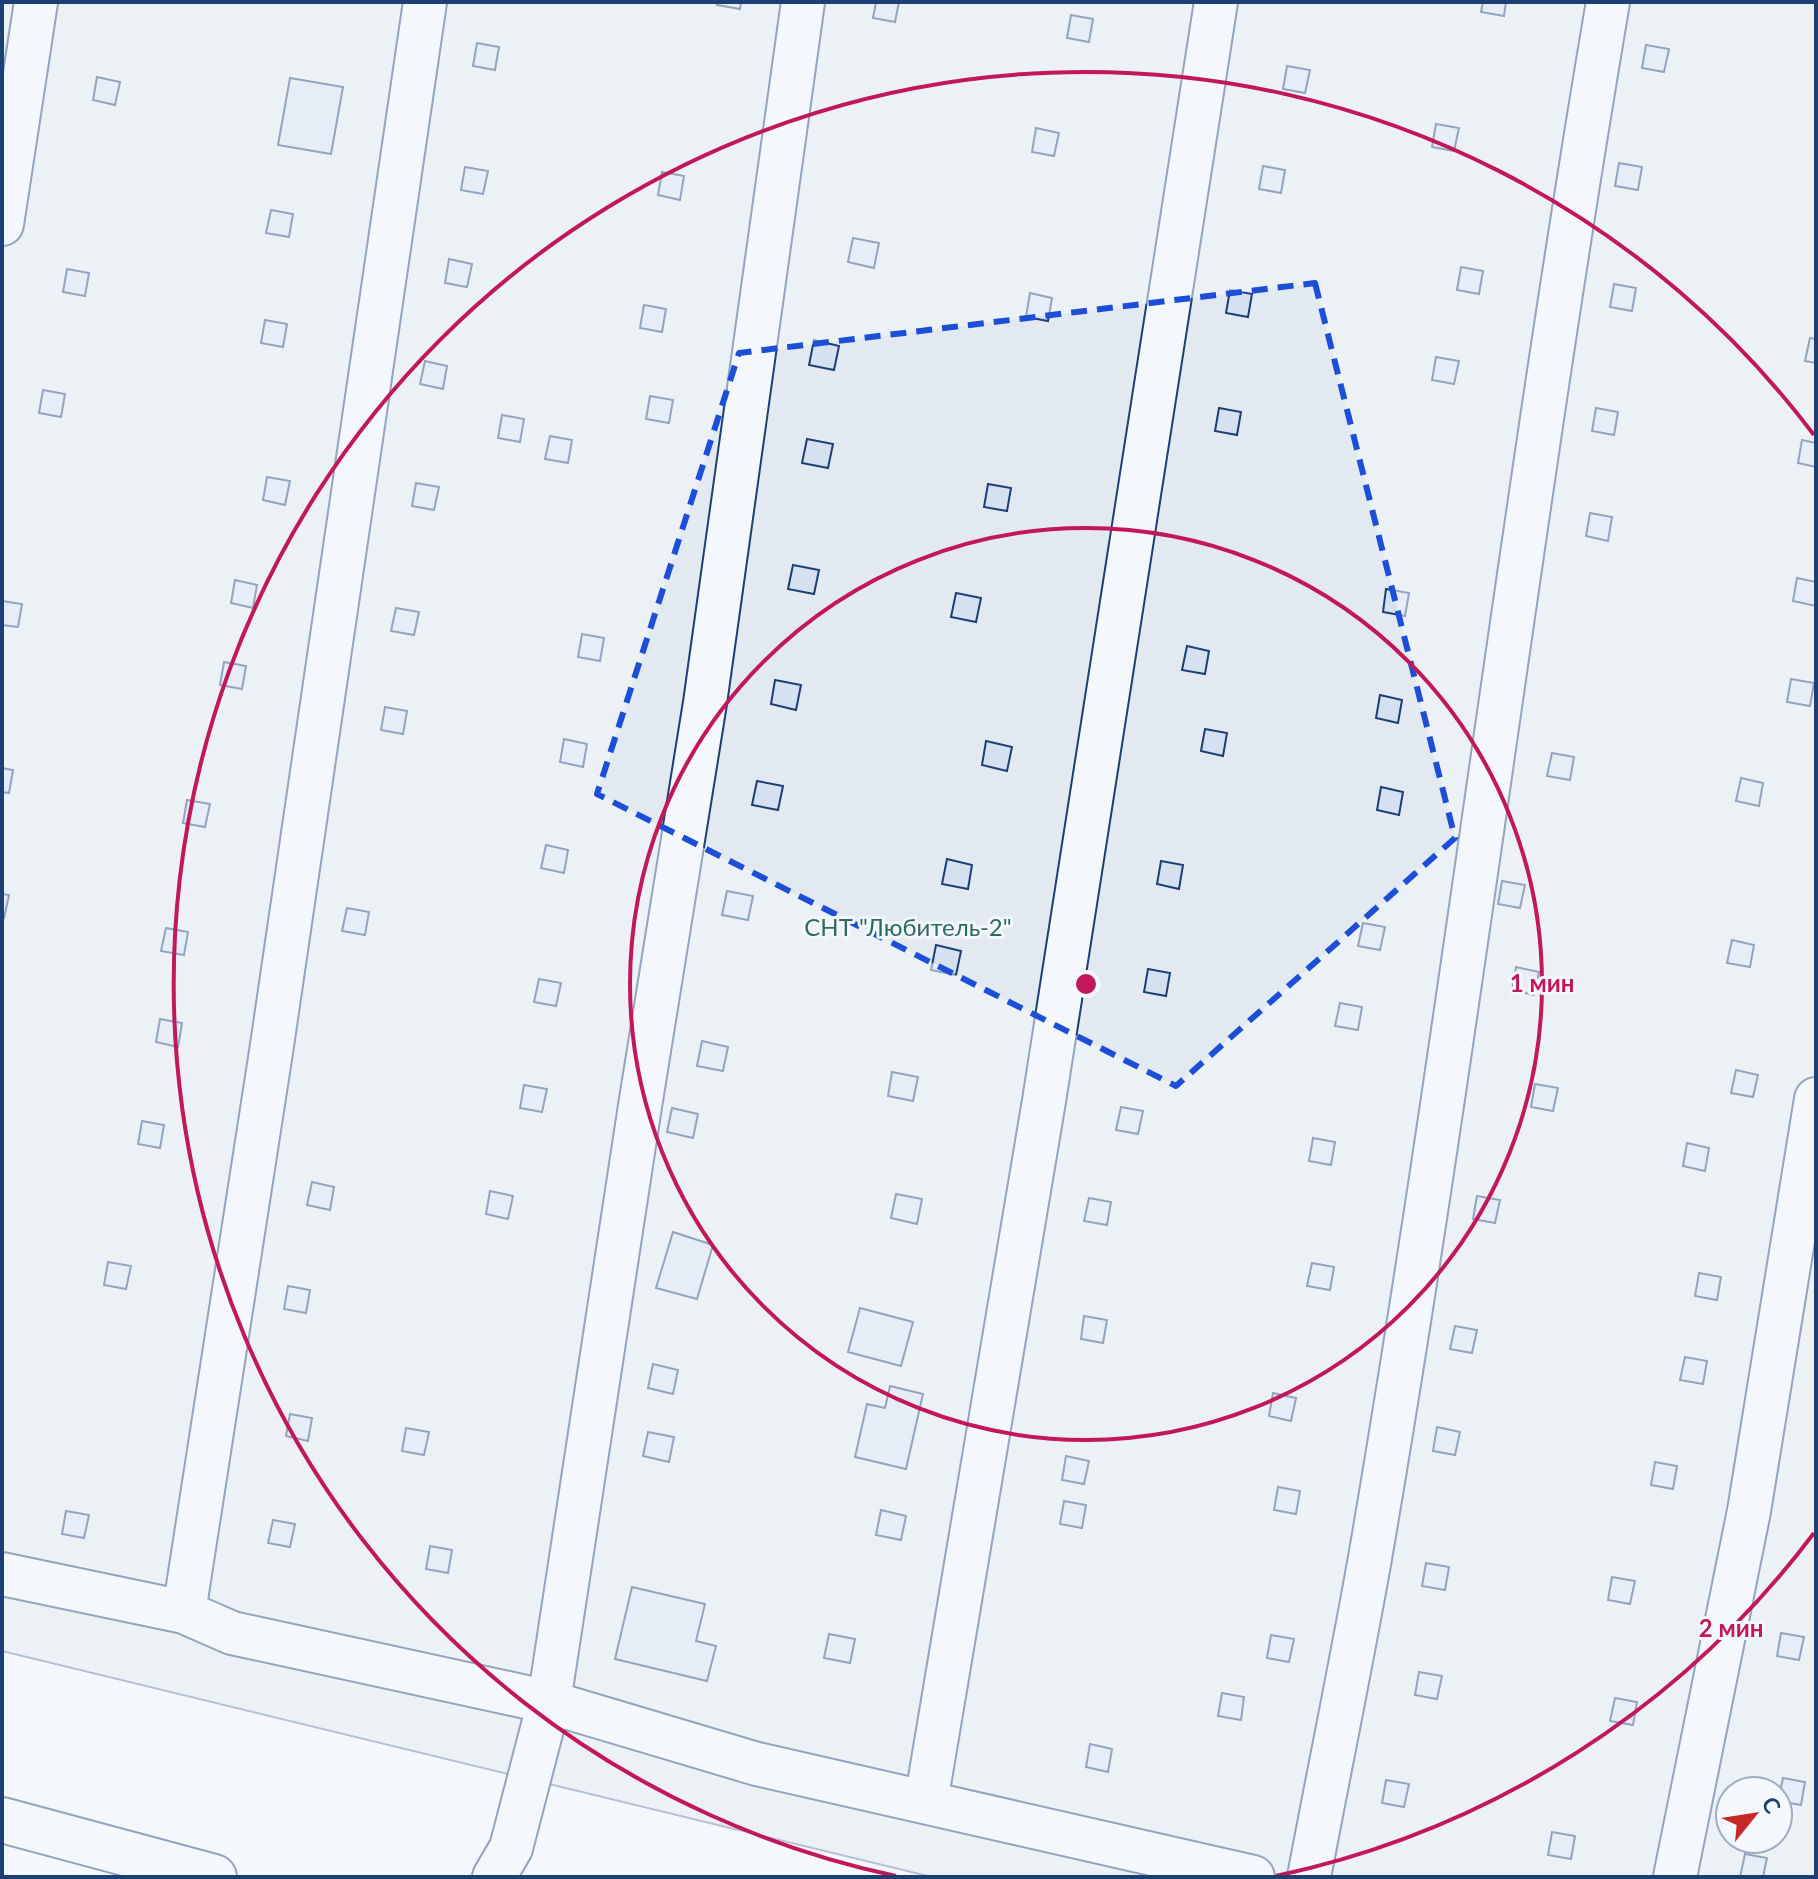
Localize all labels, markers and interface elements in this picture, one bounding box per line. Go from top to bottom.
park label: СНТ "Любитель-2" [804,912,1012,941]
text: 1 мин [1510,968,1574,997]
centre of rings [1072,970,1100,998]
text: 2 мин [1699,1613,1763,1642]
north arrow [1714,1775,1794,1855]
text: С [1756,1792,1787,1818]

